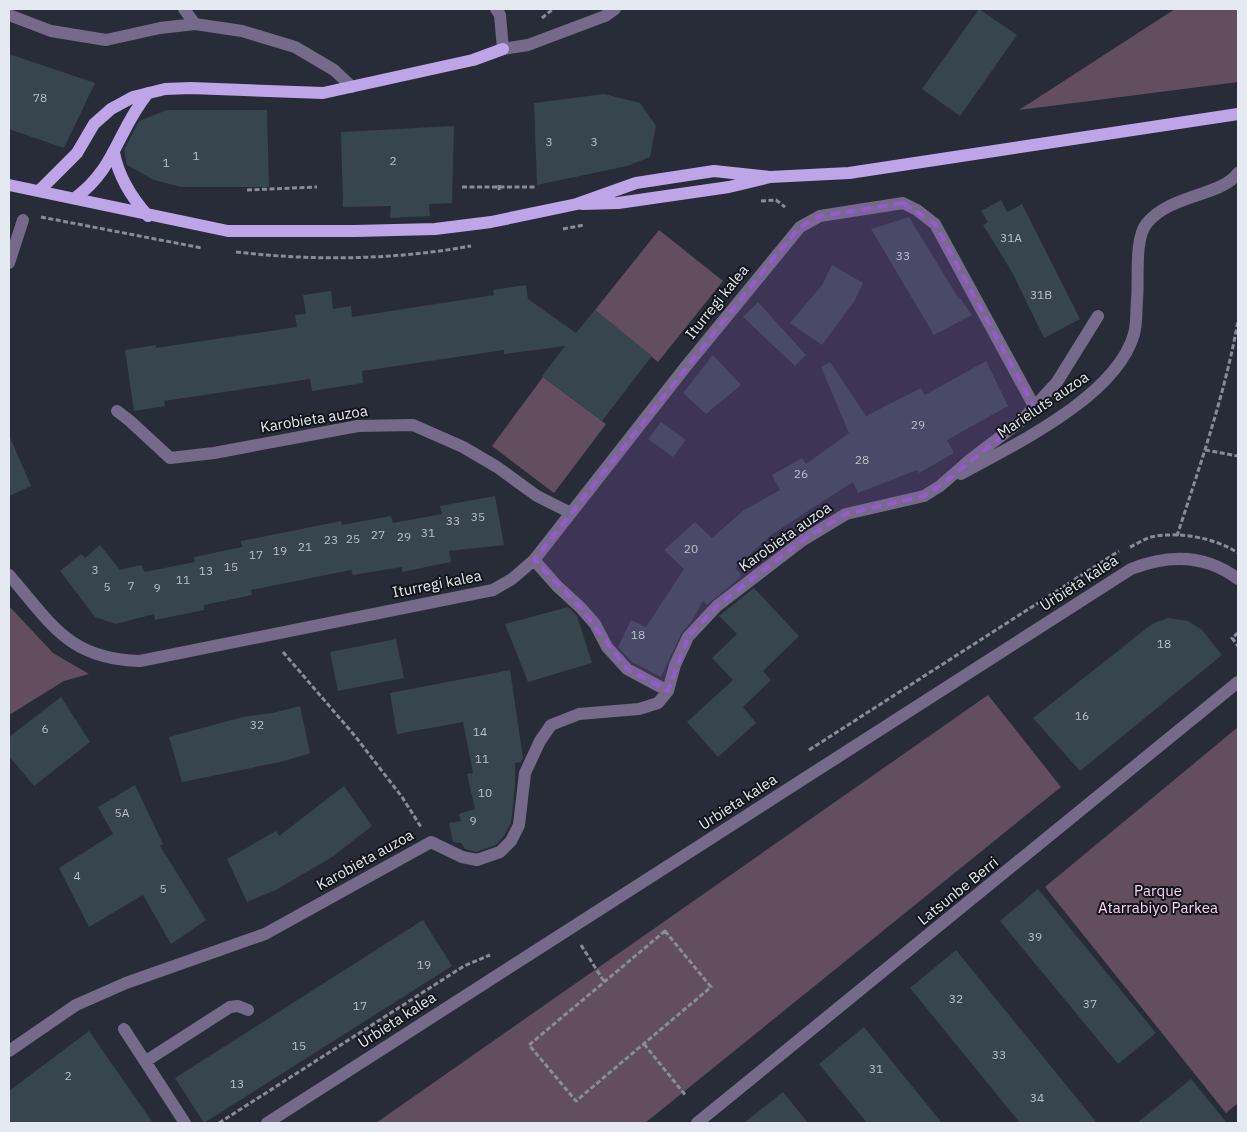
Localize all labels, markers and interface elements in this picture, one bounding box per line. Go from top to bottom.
house number: 78 [33,90,47,105]
house number: 3 [545,134,553,149]
house number: 3 [590,134,598,149]
house number: 1 [192,148,200,163]
house number: 2 [389,153,397,168]
house number: 1 [162,155,170,170]
house number: 31A [1000,230,1022,245]
house number: 33 [896,248,910,263]
street label: Iturregi kalea [681,261,752,343]
house number: 31B [1030,287,1052,302]
street label: Marieluts auzoa [993,367,1092,442]
street label: Karobieta auzoa [259,401,369,436]
house number: 29 [911,417,925,432]
house number: 28 [855,452,869,467]
house number: 26 [794,466,808,481]
street label: Karobieta auzoa [735,498,835,575]
house number: 35 [471,509,485,524]
house number: 33 [446,513,460,528]
house number: 31 [421,525,435,540]
house number: 27 [371,527,385,542]
house number: 29 [397,529,411,544]
house number: 25 [346,531,360,546]
house number: 23 [324,532,338,547]
house number: 21 [298,539,312,554]
house number: 20 [684,541,698,556]
house number: 19 [273,543,287,558]
house number: 17 [249,547,263,562]
street label: Urbieta kalea [1036,550,1121,615]
house number: 15 [224,559,238,574]
house number: 3 [91,562,99,577]
house number: 13 [199,563,213,578]
street label: Iturregi kalea [391,566,483,601]
house number: 11 [176,572,190,587]
house number: 7 [127,578,135,593]
house number: 5 [103,579,111,594]
house number: 9 [153,580,161,595]
house number: 18 [631,627,645,642]
house number: 18 [1157,636,1171,651]
house number: 16 [1075,708,1089,723]
house number: 32 [250,717,264,732]
house number: 6 [41,721,49,736]
house number: 14 [473,724,487,739]
house number: 11 [475,751,489,766]
street label: Urbieta kalea [695,769,780,834]
house number: 10 [478,785,492,800]
house number: 5A [115,805,130,820]
house number: 9 [469,813,477,828]
street label: Karobieta auzoa [313,825,417,894]
street label: Latsunbe Berri [913,852,1002,929]
house number: 4 [73,868,81,883]
house number: 5 [159,881,167,896]
park label: Parque Atarrabiyo Parkea [1098,881,1218,917]
house number: 39 [1028,929,1042,944]
house number: 19 [417,957,431,972]
street label: Urbieta kalea [354,987,439,1052]
house number: 32 [949,991,963,1006]
house number: 37 [1083,996,1097,1011]
house number: 17 [353,998,367,1013]
house number: 15 [292,1038,306,1053]
house number: 33 [992,1047,1006,1062]
house number: 31 [869,1061,883,1076]
house number: 2 [64,1068,72,1083]
house number: 13 [230,1076,244,1091]
house number: 34 [1030,1090,1044,1105]

